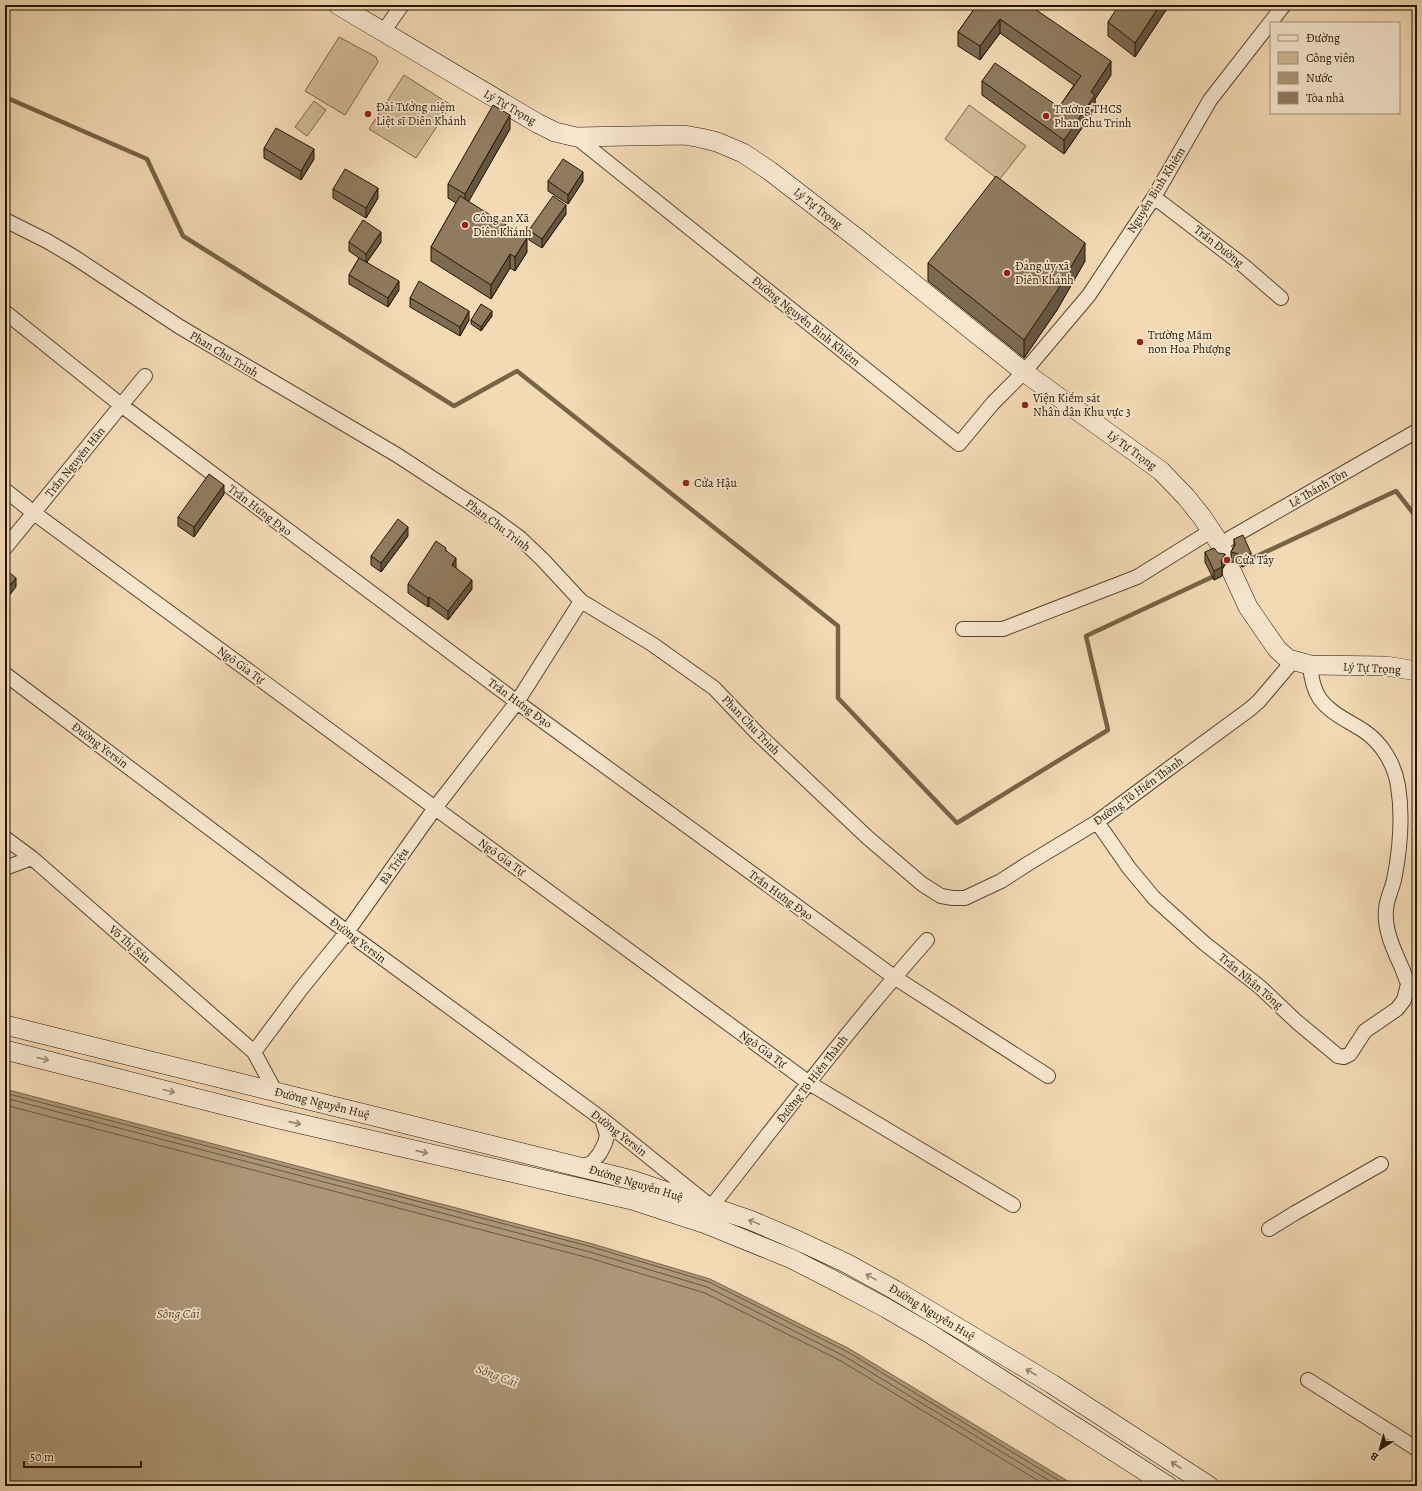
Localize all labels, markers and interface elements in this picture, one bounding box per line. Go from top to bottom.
legend [1270,22,1400,114]
text: Đường [1306,30,1340,46]
text: Công viên [1306,50,1355,66]
text: Nước [1306,70,1333,86]
street label: Lý Tự Trọng [481,86,539,128]
text: Tòa nhà [1306,90,1345,106]
place label: Đài Tưởng niệm Liệt sĩ Diên Khánh [376,99,467,129]
place label: Trường THCS Phan Chu Trinh [1054,101,1132,131]
marker: Đài Tưởng niệm Liệt sĩ Diên Khánh [363,109,373,119]
marker: Trường THCS Phan Chu Trinh [1041,111,1051,121]
street label: Nguyễn Bỉnh Khiêm [1123,144,1189,236]
street label: Lý Tự Trọng [790,184,846,232]
place label: Công an Xã Diên Khánh [473,210,532,240]
marker: Công an Xã Diên Khánh [460,220,470,230]
street label: Trần Đường [1191,221,1247,271]
place label: Đảng ủy xã Diên Khánh [1015,258,1074,288]
marker: Đảng ủy xã Diên Khánh [1002,268,1012,278]
street label: Đường Nguyễn Bỉnh Khiêm [748,272,864,370]
street label: Phan Chu Trinh [187,327,262,381]
place label: Trường Mầm non Hoa Phượng [1148,327,1231,357]
marker: Trường Mầm non Hoa Phượng [1135,337,1145,347]
place label: Viện Kiểm sát Nhân dân Khu vực 3 [1032,390,1131,420]
marker: Viện Kiểm sát Nhân dân Khu vực 3 [1020,400,1030,410]
street label: Trần Nguyên Hãn [42,423,109,501]
street label: Lý Tự Trọng [1104,426,1160,474]
street label: Lê Thánh Tôn [1286,465,1351,511]
place label: Cửa Hậu [694,475,737,491]
marker: Cửa Hậu [681,478,691,488]
street label: Trần Hưng Đạo [225,481,295,539]
street label: Phan Chu Trinh [462,495,534,555]
place label: Cửa Tây [1235,552,1274,568]
marker: Cửa Tây [1222,555,1232,565]
street label: Ngô Gia Tự [214,642,268,688]
street label: Lý Tự Trọng [1343,658,1401,678]
street label: Trần Hưng Đạo [485,674,555,732]
street label: Phan Chu Trinh [718,692,784,759]
street label: Đường Yersin [68,718,132,772]
street label: Đường Tô Hiến Thành [1090,753,1187,829]
street label: Ngô Gia Tự [475,834,529,880]
street label: Bà Triệu [376,844,413,887]
street label: Trần Hưng Đạo [746,866,816,924]
street label: Đường Yersin [326,913,390,967]
street label: Võ Thị Sáu [105,921,155,967]
street label: Trần Nhân Tông [1216,949,1286,1013]
street label: Ngô Gia Tự [736,1026,790,1072]
street label: Đường Tô Hiến Thành [773,1031,852,1126]
one-way arrow [36,1056,49,1063]
street label: Đường Nguyễn Huệ [273,1083,371,1123]
one-way arrow [162,1088,175,1095]
street label: Đường Yersin [588,1106,651,1160]
one-way arrow [288,1119,301,1127]
one-way arrow [415,1148,428,1156]
street label: Đường Nguyễn Huệ [587,1161,685,1205]
one-way arrow [748,1218,760,1225]
one-way arrow [865,1272,877,1280]
street label: Đường Nguyễn Huệ [886,1280,978,1344]
water label: Sông Cái [156,1305,200,1322]
water label: Sông Cái [474,1360,521,1391]
one-way arrow [1025,1367,1037,1375]
north arrow [1360,1429,1400,1469]
scale bar [24,1443,141,1469]
text: B [1367,1448,1382,1465]
text: 50 m [30,1449,54,1465]
one-way arrow [1171,1461,1182,1469]

